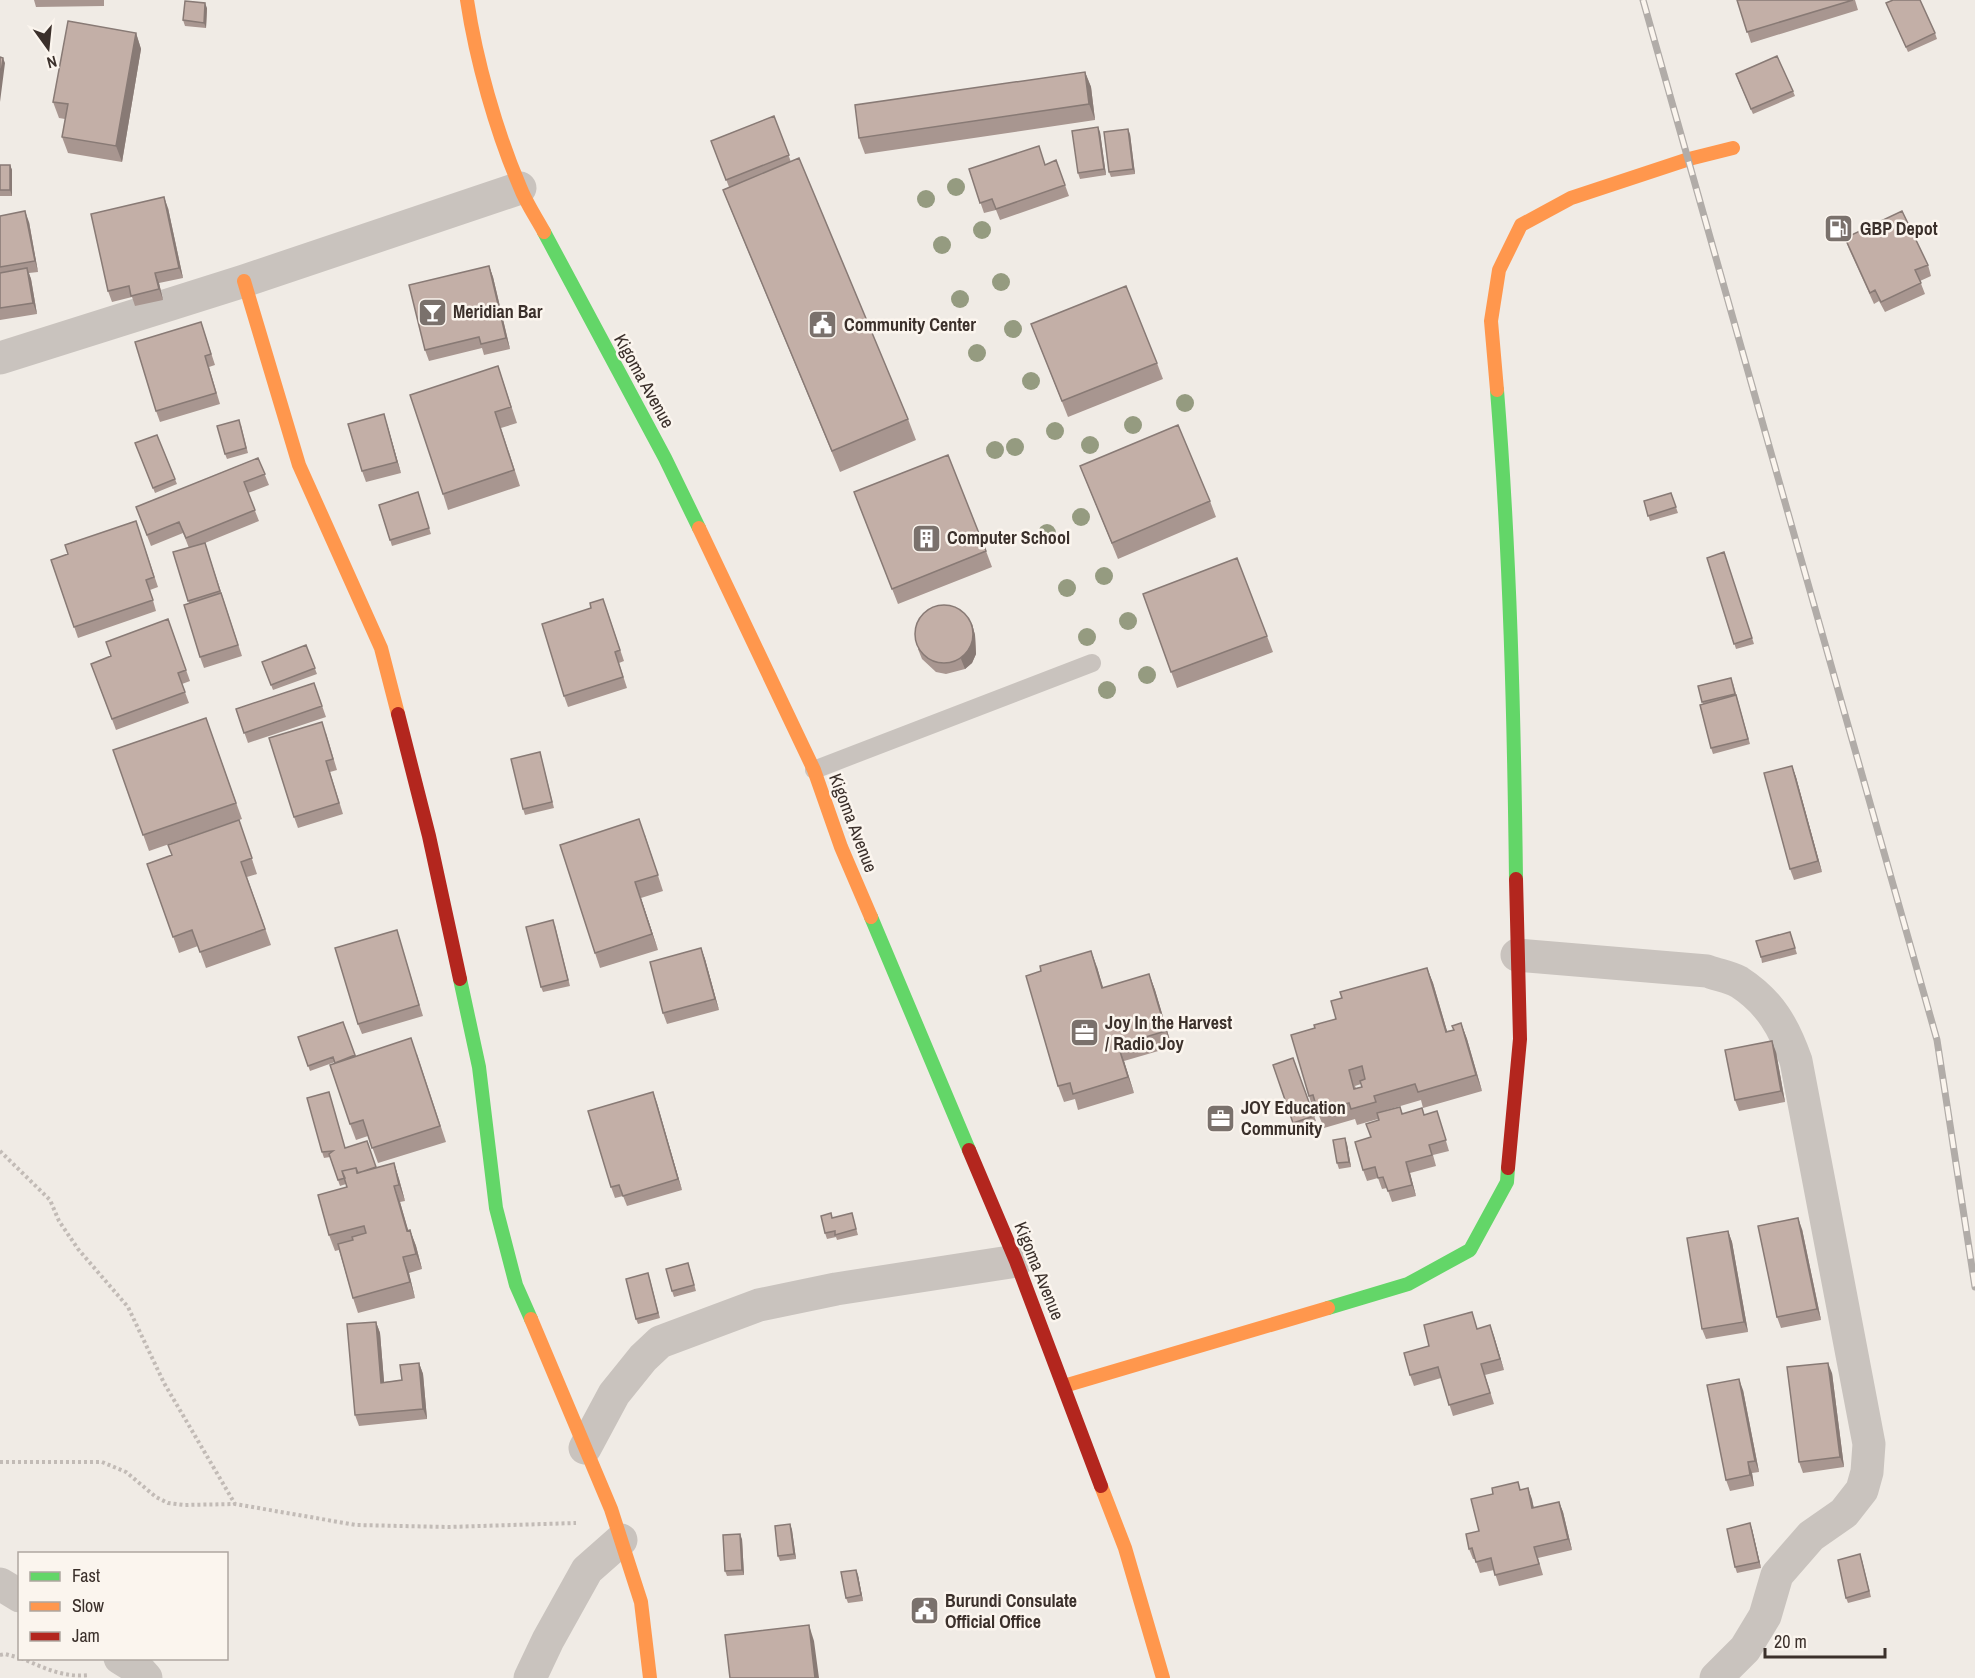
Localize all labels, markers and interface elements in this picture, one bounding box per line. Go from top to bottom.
north arrow [18,18,78,78]
text: N [44,51,59,74]
fuel station icon: GBP Depot [1823,213,1855,245]
place label: GBP Depot [1860,216,1938,241]
bar icon: Meridian Bar [416,296,448,328]
place label: Meridian Bar [453,299,543,324]
public building icon: Community Center [807,309,839,341]
place label: Community Center [844,312,976,337]
street label: Kigoma Avenue [608,329,681,432]
building icon: Computer School [910,522,942,554]
place label: Computer School [947,525,1070,550]
street label: Kigoma Avenue [823,770,884,876]
place label: Joy In the Harvest / Radio Joy [1105,1010,1232,1056]
office icon: Joy In the Harvest / Radio Joy [1068,1017,1100,1049]
place label: JOY Education Community [1241,1095,1346,1141]
office icon: JOY Education Community [1204,1102,1236,1134]
street label: Kigoma Avenue [1008,1218,1071,1324]
legend [18,1552,228,1660]
text: Fast [72,1563,100,1588]
place label: Burundi Consulate Official Office [945,1588,1077,1634]
text: Slow [72,1593,104,1618]
public building icon: Burundi Consulate Official Office [908,1595,940,1627]
scale bar [1765,1621,1885,1659]
text: Jam [72,1623,100,1648]
text: 20 m [1774,1629,1807,1654]

